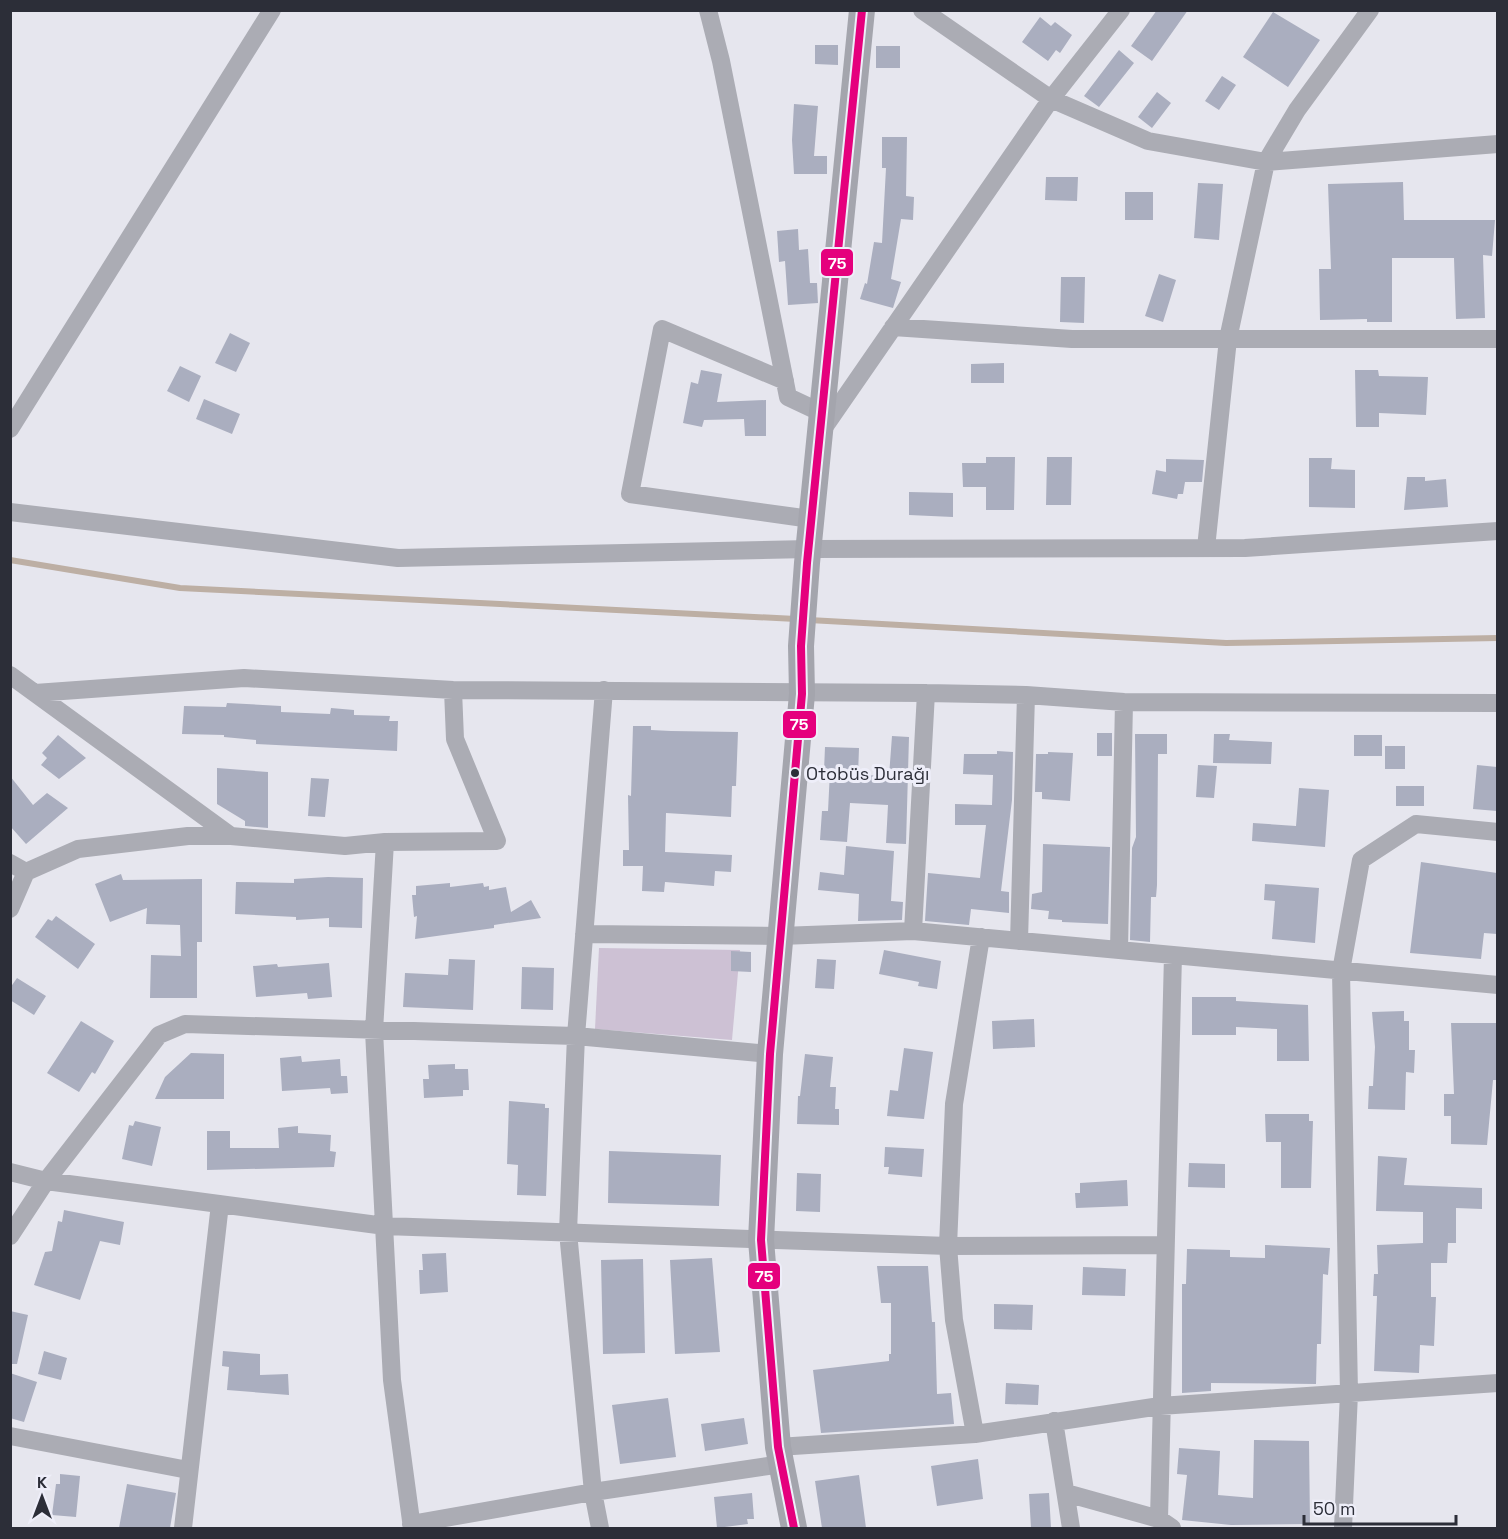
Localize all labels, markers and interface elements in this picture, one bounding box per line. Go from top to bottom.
line badge: 75 [820,248,854,277]
text: 75 [828,253,847,274]
line badge: 75 [782,710,817,739]
text: 75 [790,714,809,735]
place label: Otobüs Durağı [806,762,929,785]
marker: Otobüs Durağı [789,767,801,779]
line badge: 75 [747,1262,781,1290]
text: 75 [755,1266,774,1287]
north arrow [12,1467,72,1527]
text: K [37,1472,47,1493]
scale bar [1304,1488,1456,1526]
text: 50 m [1313,1497,1355,1520]

